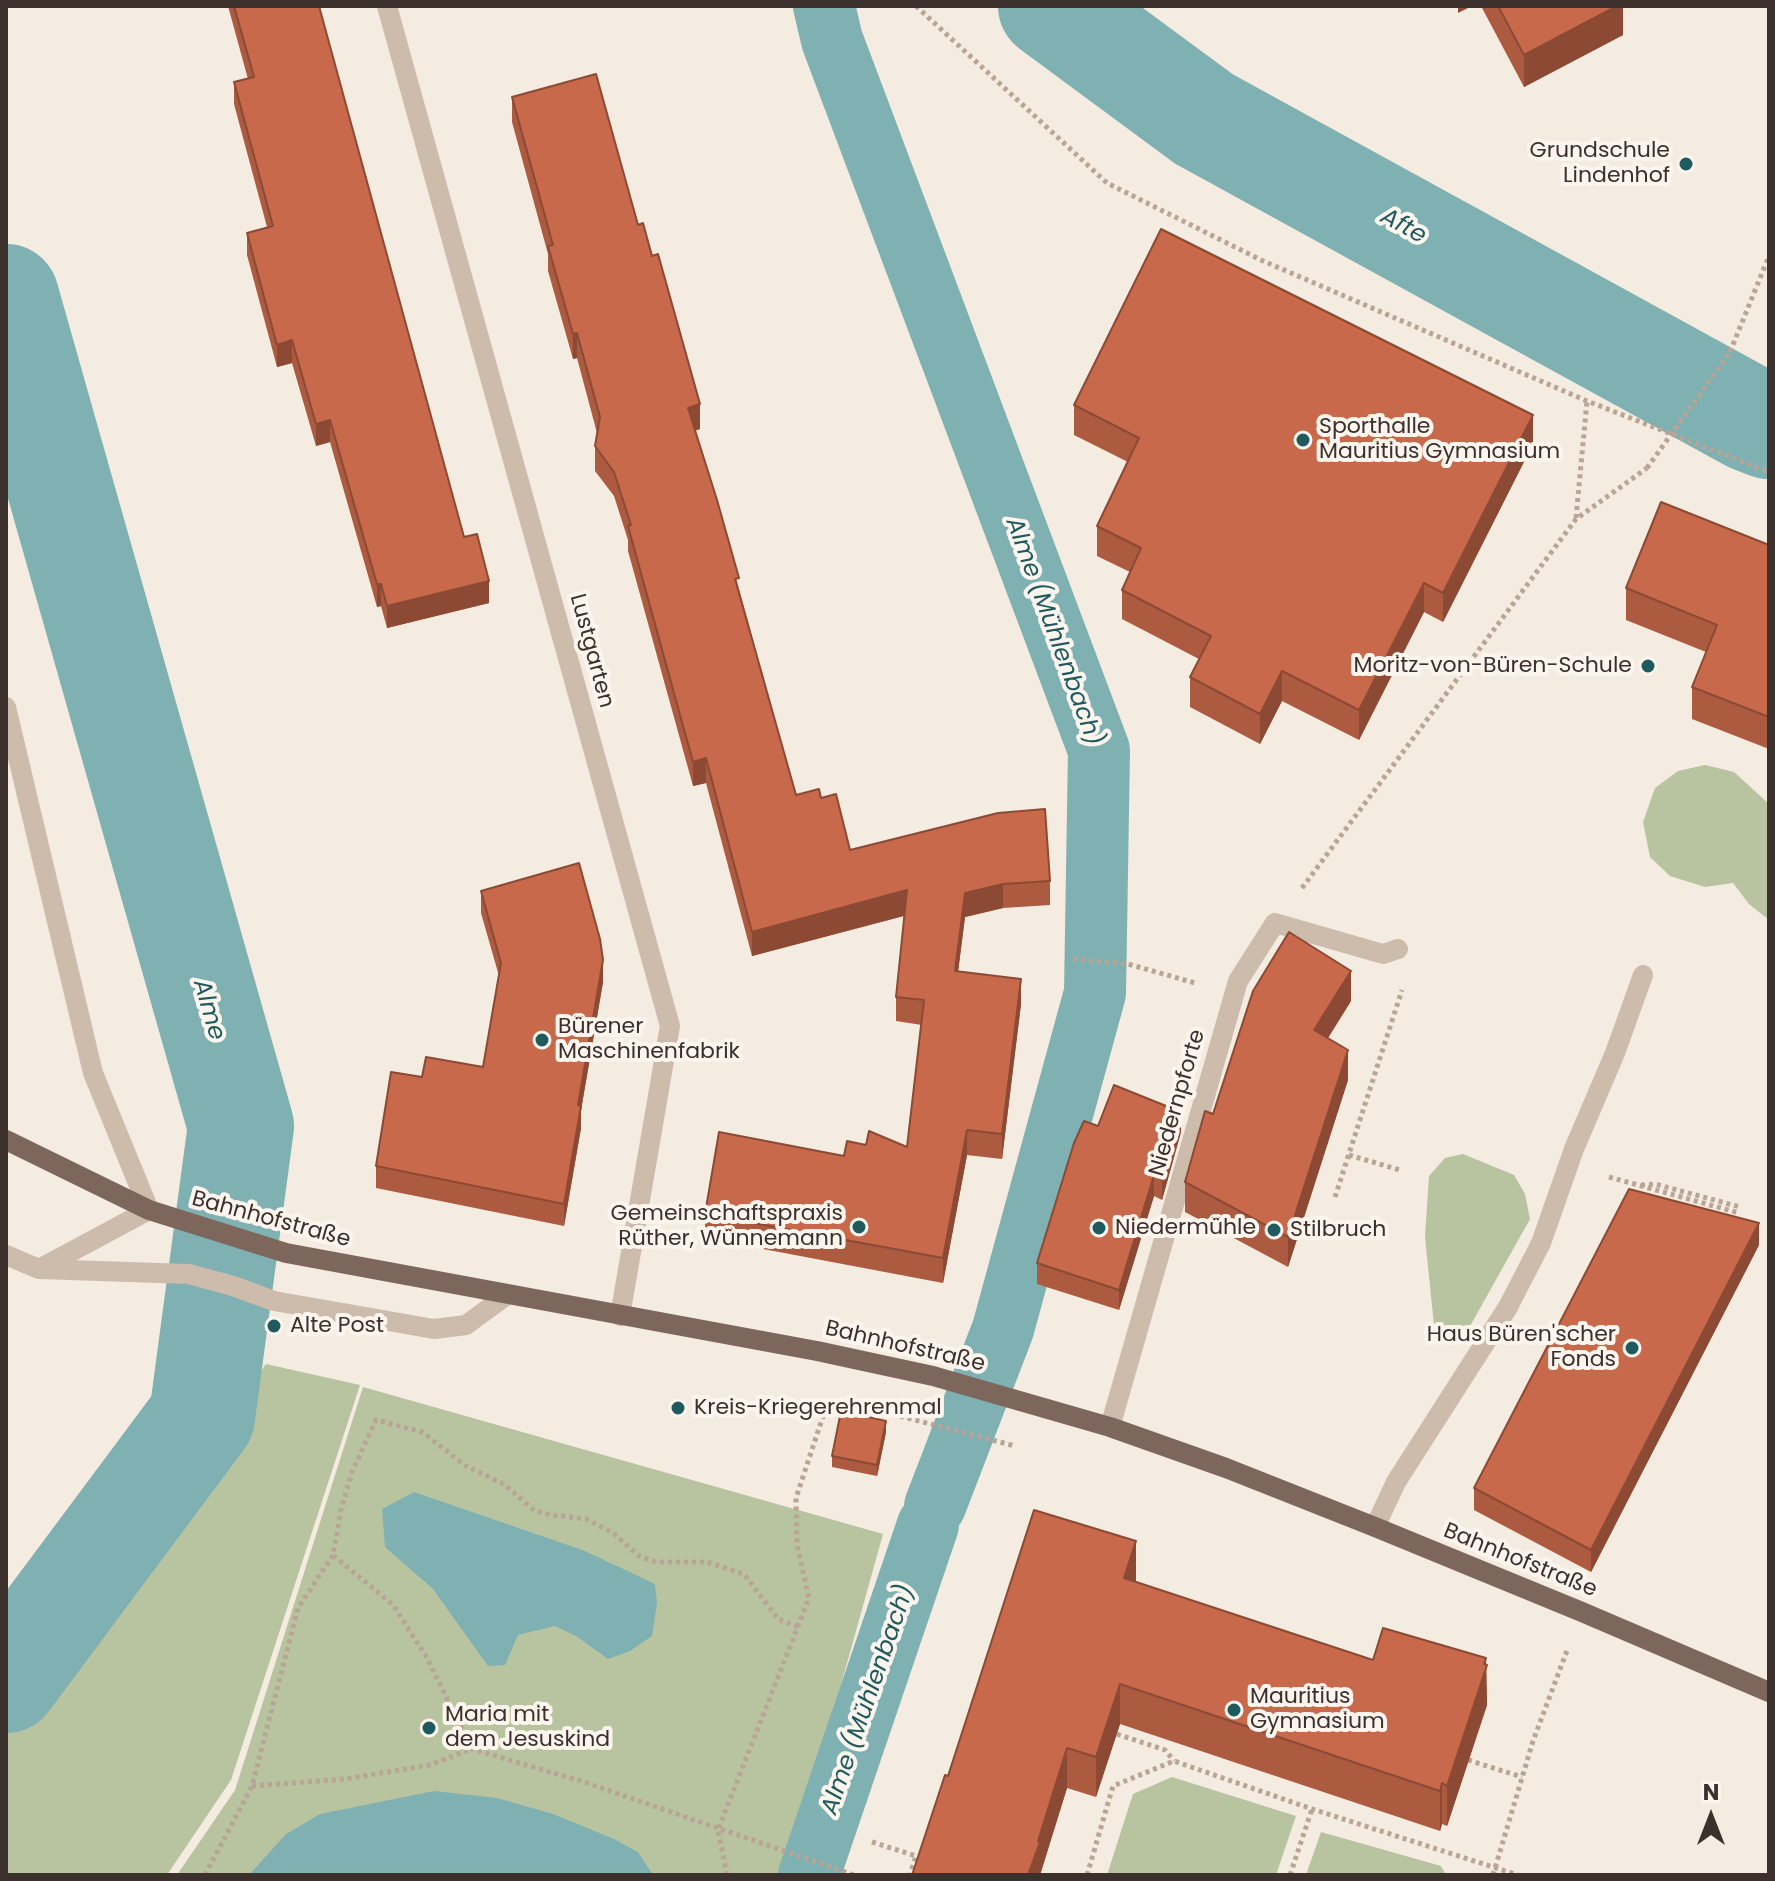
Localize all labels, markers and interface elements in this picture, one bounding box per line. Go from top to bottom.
place label: Grundschule Lindenhof [1530,138,1670,190]
marker: Grundschule Lindenhof [1677,155,1695,173]
water label: Afte [1375,203,1431,251]
place label: Sporthalle Mauritius Gymnasium [1319,414,1560,466]
marker: Sporthalle Mauritius Gymnasium [1294,431,1312,449]
water label: Alme (Mühlenbach) [998,514,1108,750]
street label: Lustgarten [563,591,619,711]
place label: Moritz-von-Büren-Schule [1354,653,1632,679]
marker: Moritz-von-Büren-Schule [1639,657,1657,675]
water label: Alme [186,976,230,1044]
place label: Bürener Maschinenfabrik [558,1014,740,1066]
street label: Niedernpforte [1144,1027,1212,1179]
marker: Bürener Maschinenfabrik [533,1031,551,1049]
street label: Bahnhofstraße [189,1186,353,1254]
place label: Gemeinschaftspraxis Rüther, Wünnemann [611,1201,843,1252]
place label: Niedermühle [1115,1215,1256,1241]
place label: Stilbruch [1290,1217,1386,1243]
marker: Gemeinschaftspraxis Rüther, Wünnemann [850,1218,868,1236]
marker: Niedermühle [1090,1219,1108,1237]
marker: Stilbruch [1265,1221,1283,1239]
place label: Alte Post [290,1313,384,1339]
street label: Bahnhofstraße [823,1316,987,1378]
marker: Alte Post [265,1317,283,1335]
place label: Haus Büren'scher Fonds [1427,1322,1616,1374]
marker: Haus Büren'scher Fonds [1623,1339,1641,1357]
place label: Kreis-Kriegerehrenmal [694,1395,942,1421]
marker: Kreis-Kriegerehrenmal [669,1399,687,1417]
street label: Bahnhofstraße [1439,1518,1601,1604]
water label: Alme (Mühlenbach) [816,1582,922,1818]
place label: Mauritius Gymnasium [1250,1684,1385,1736]
marker: Mauritius Gymnasium [1225,1701,1243,1719]
place label: Maria mit dem Jesuskind [445,1702,610,1754]
marker: Maria mit dem Jesuskind [420,1719,438,1737]
north arrow [1671,1777,1751,1857]
text: N [1703,1777,1719,1808]

